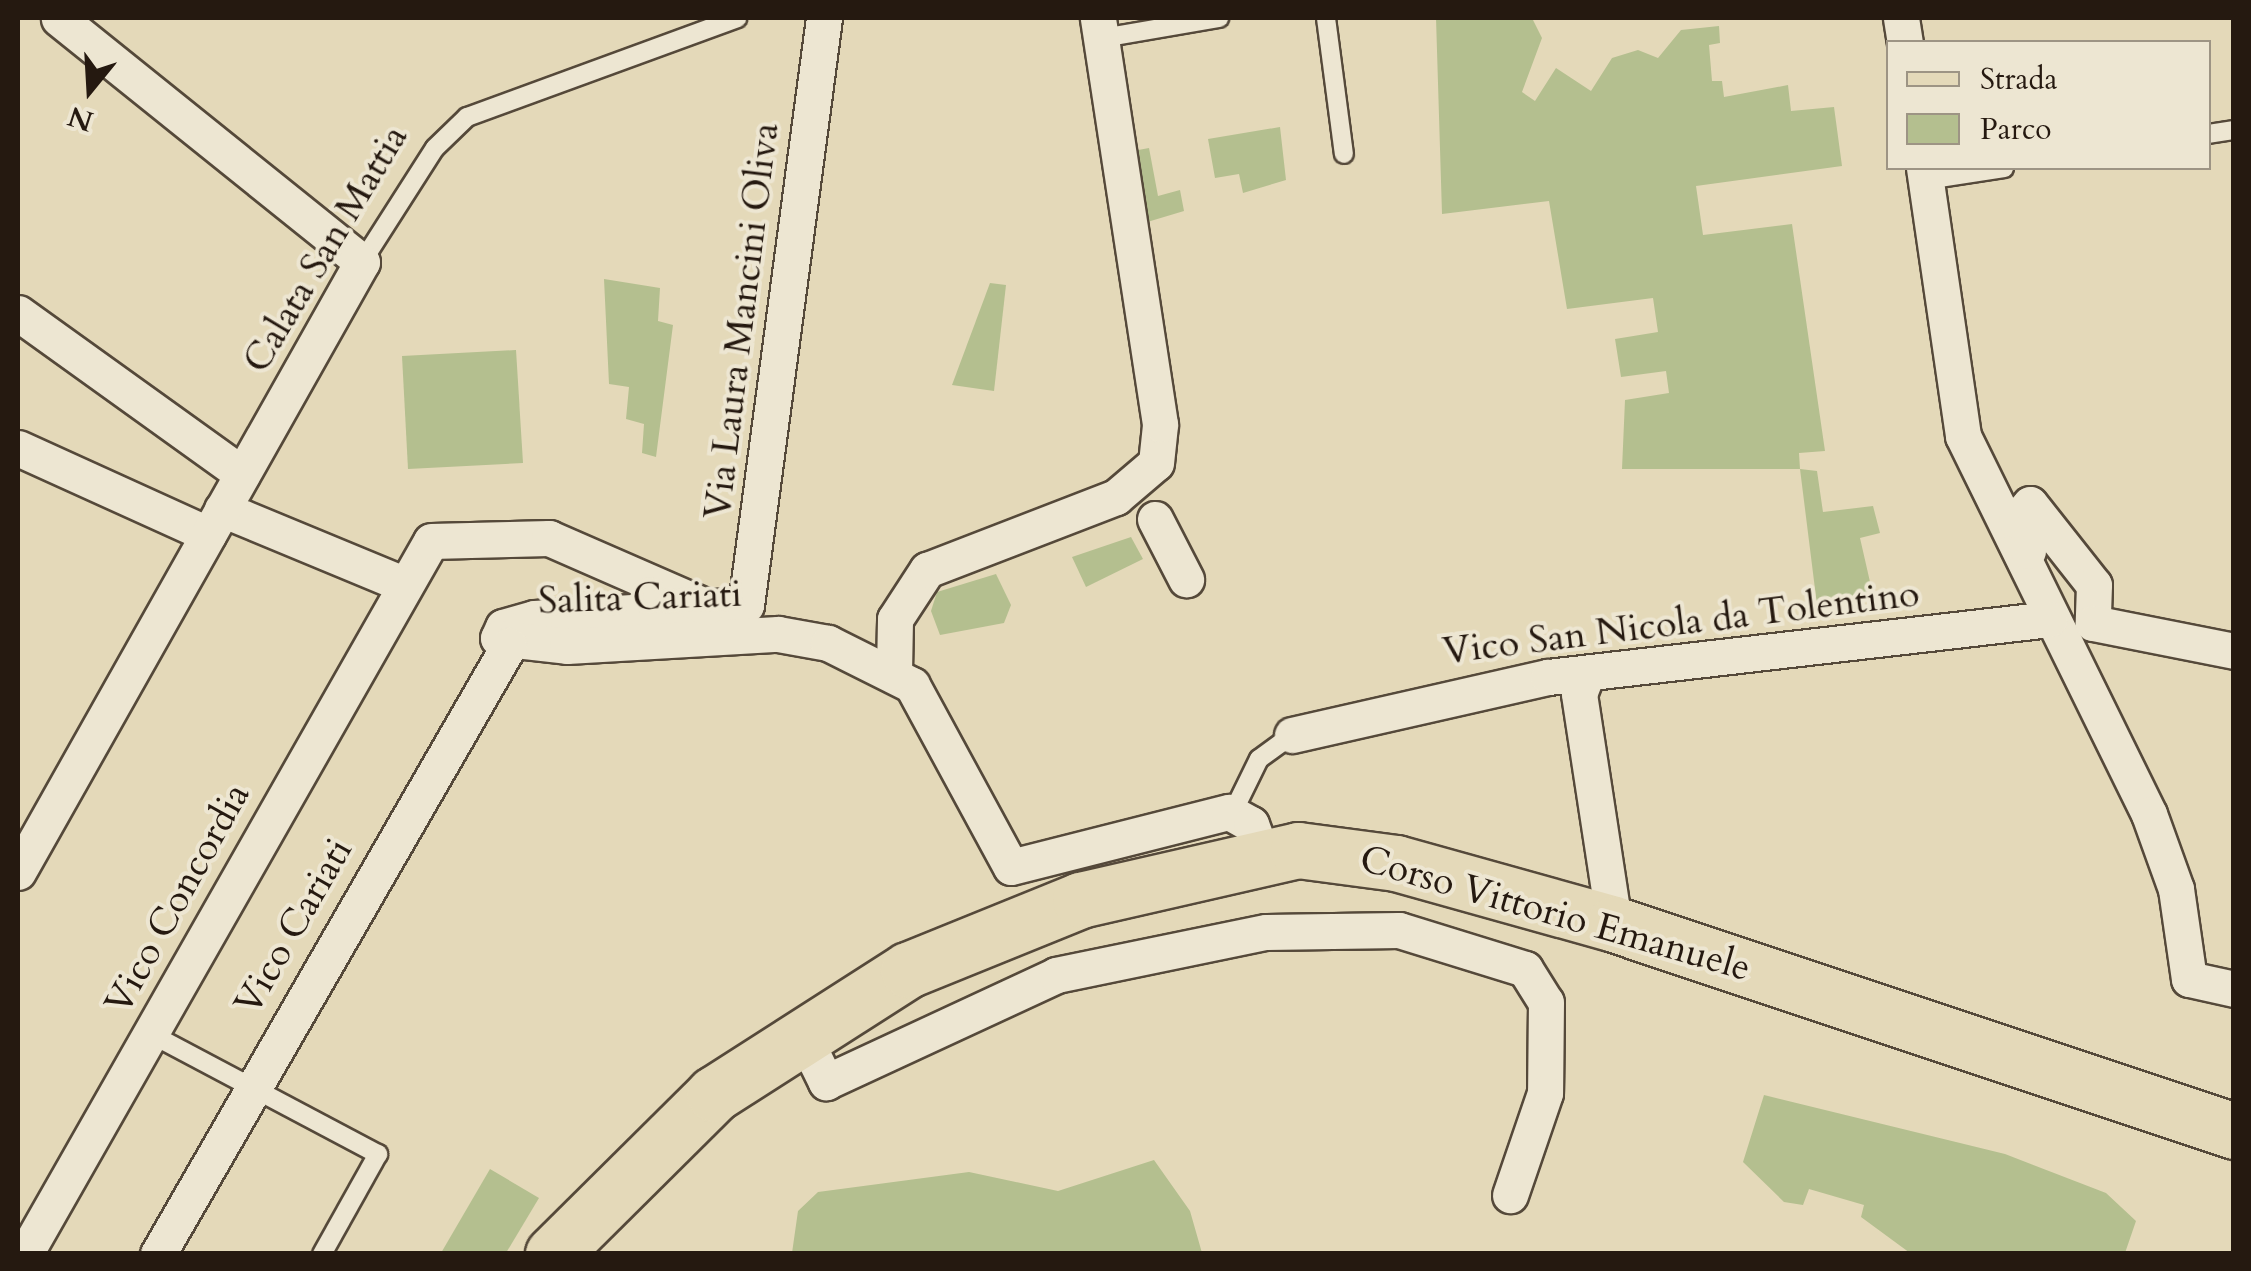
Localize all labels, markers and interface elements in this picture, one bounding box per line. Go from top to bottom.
north arrow [40,40,140,140]
legend [1886,40,2211,170]
text: Strada [1980,59,2057,100]
text: N [63,97,98,140]
text: Parco [1980,109,2052,150]
street label: Calata San Mattia [234,117,418,381]
street label: Via Laura Mancini Oliva [695,120,789,522]
street label: Vico San Nicola da Tolentino [1440,571,1922,675]
street label: Salita Cariati [537,572,743,624]
street label: Vico Concordia [96,776,260,1022]
street label: Vico Cariati [225,831,363,1023]
street label: Corso Vittorio Emanuele [1355,836,1755,992]

